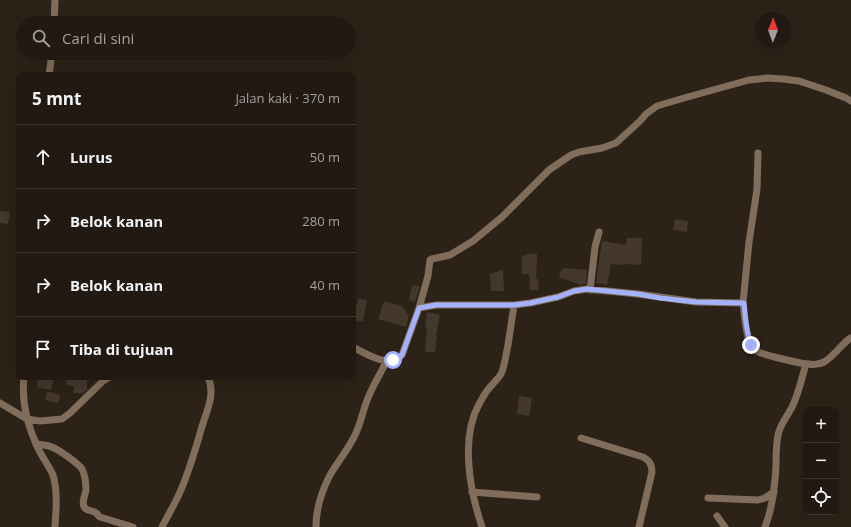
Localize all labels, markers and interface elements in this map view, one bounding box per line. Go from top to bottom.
north arrow [755,12,791,48]
search box [16,16,356,60]
icon: search [30,27,52,49]
text: Cari di sini [62,28,134,48]
text: 5 mnt [32,87,81,110]
text: Jalan kaki · 370 m [235,89,340,107]
icon: ahead [32,146,54,168]
text: Lurus [70,147,112,167]
text: 50 m [310,148,340,166]
icon: right [32,210,54,232]
text: Belok kanan [70,211,163,231]
text: 280 m [302,212,340,230]
icon: right [32,274,54,296]
text: Belok kanan [70,275,163,295]
text: 40 m [310,276,340,294]
route end [742,336,760,354]
icon: arrive [32,338,54,360]
text: Tiba di tujuan [70,339,173,359]
route start [384,351,402,369]
map controls [803,407,839,515]
button: + [803,407,839,443]
button: − [803,443,839,479]
button: locate [803,479,839,515]

